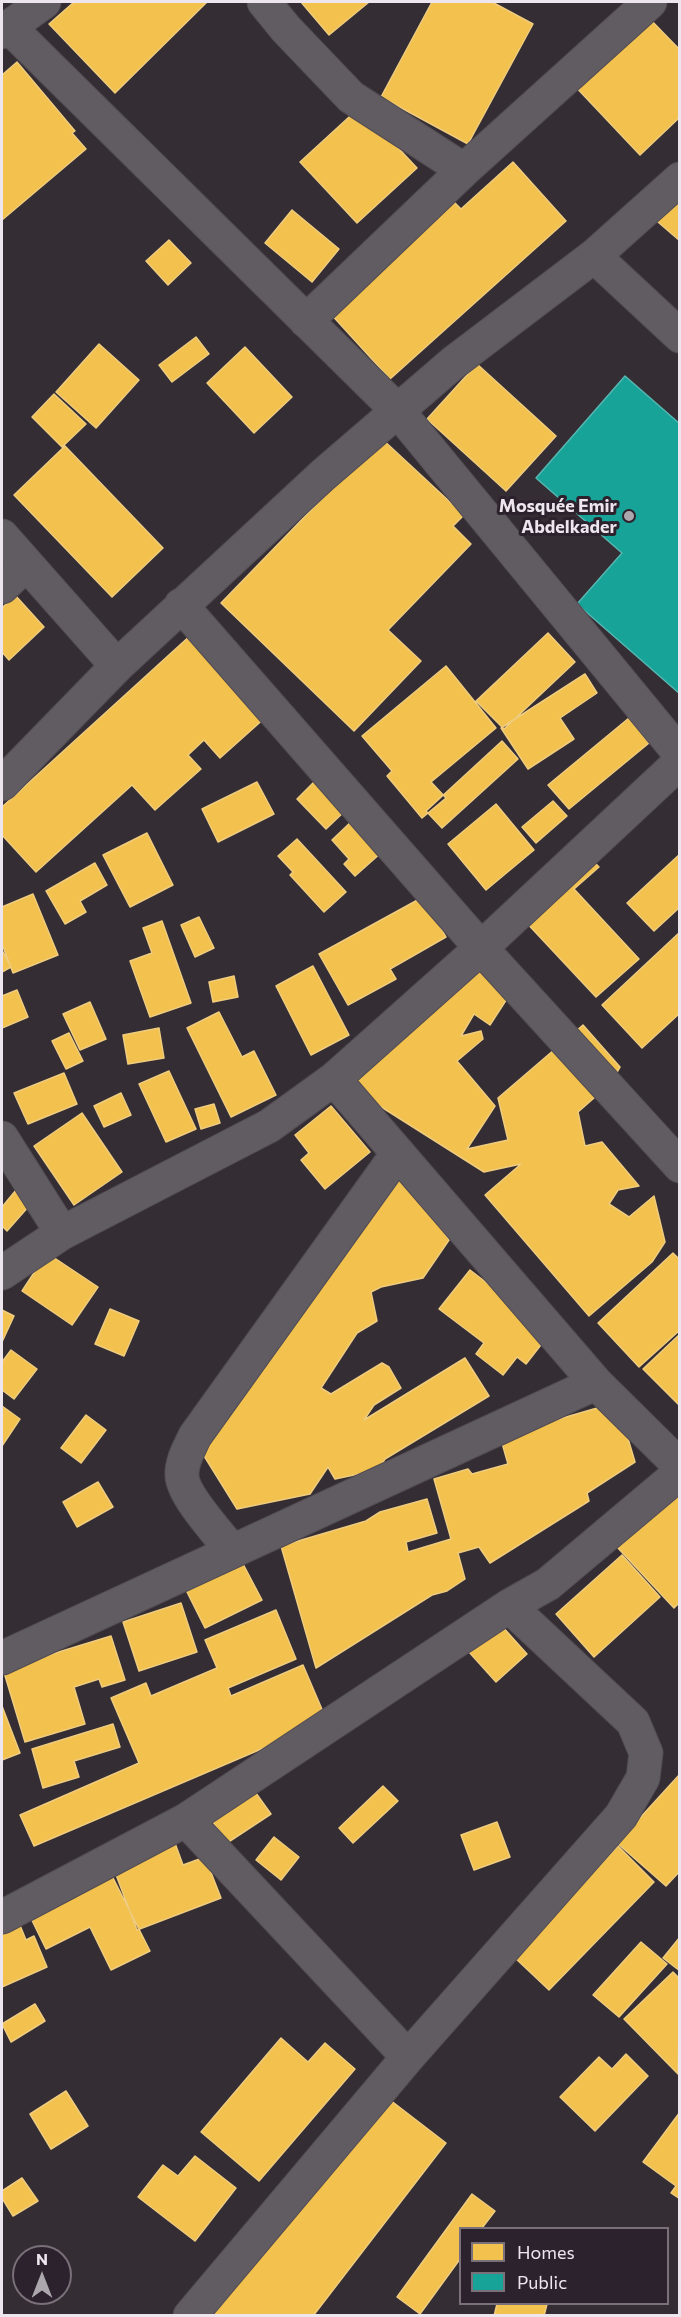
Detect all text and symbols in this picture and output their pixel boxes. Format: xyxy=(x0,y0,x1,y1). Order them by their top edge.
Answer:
place label: Mosquée Emir Abdelkader xyxy=(499,495,617,538)
marker: Mosquée Emir Abdelkader xyxy=(622,509,636,523)
legend xyxy=(459,2227,669,2305)
text: Homes xyxy=(517,2241,575,2263)
north arrow xyxy=(12,2245,72,2305)
text: N xyxy=(36,2249,48,2268)
text: Public xyxy=(517,2271,567,2293)

